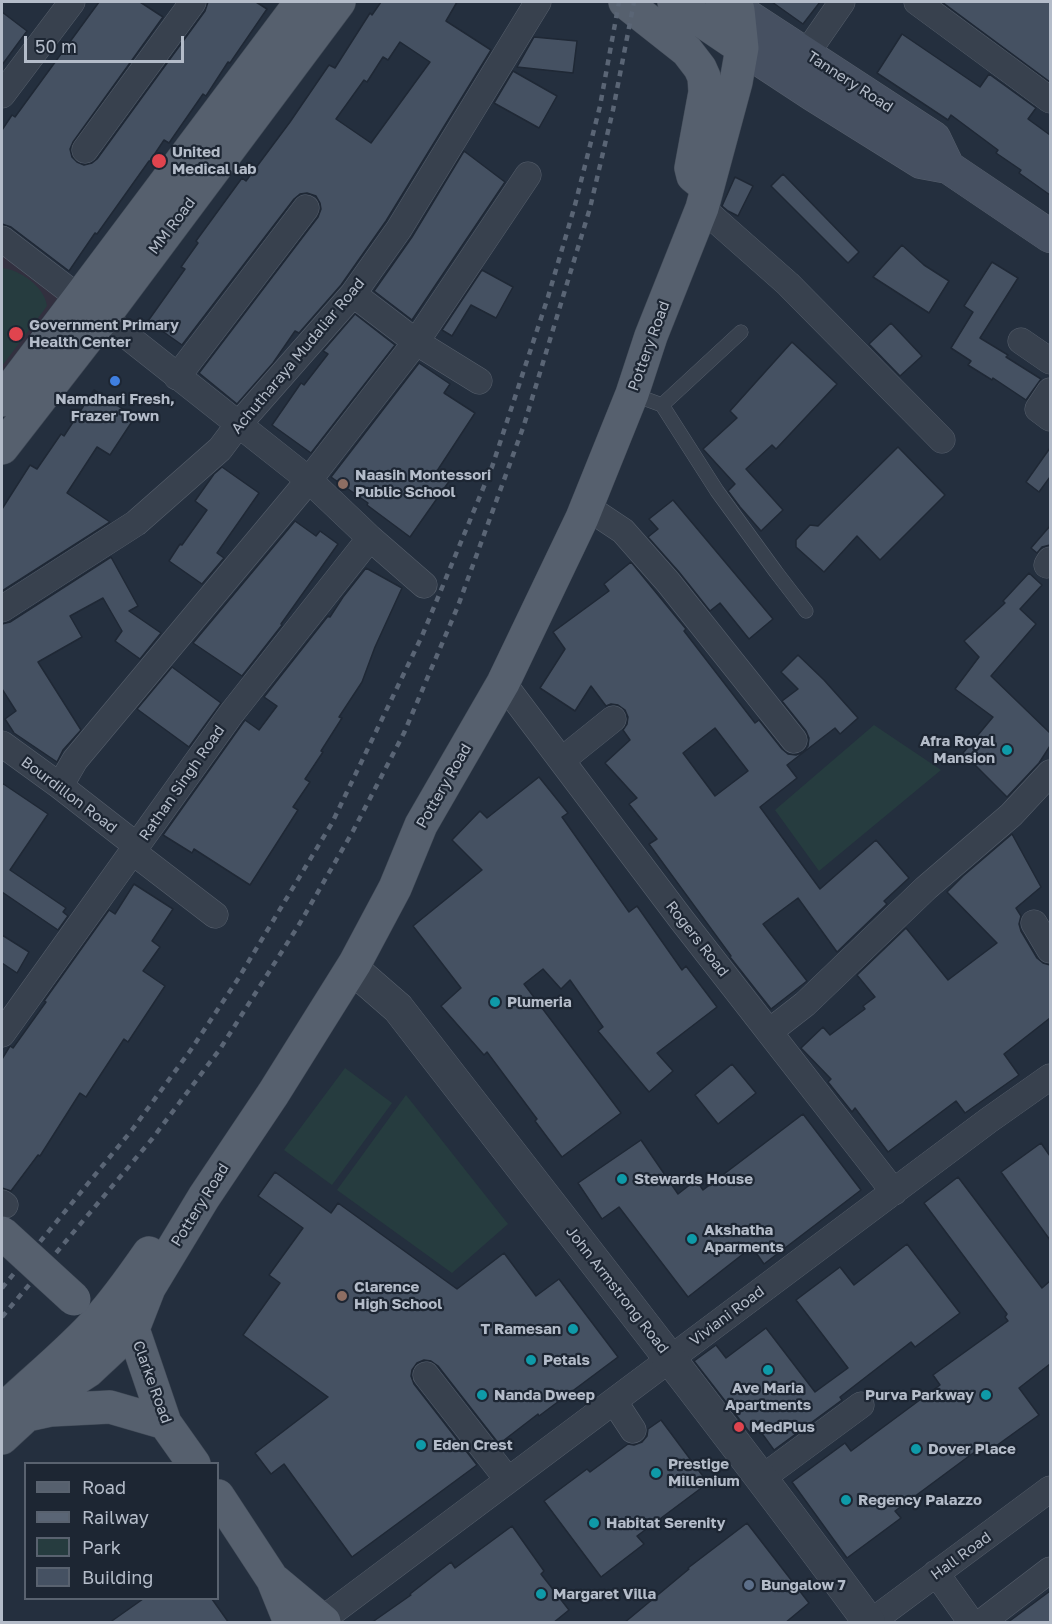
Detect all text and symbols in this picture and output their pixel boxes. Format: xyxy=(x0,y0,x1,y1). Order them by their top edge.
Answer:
scale bar xyxy=(27,24,188,62)
text: 50 m xyxy=(35,35,77,57)
street label: Tannery Road xyxy=(804,48,896,116)
place label: United Medical lab xyxy=(172,143,257,178)
marker: United Medical lab xyxy=(150,152,168,170)
street label: MM Road xyxy=(145,194,199,258)
street label: Achutharaya Mudaliar Road xyxy=(228,275,368,437)
street label: Pottery Road xyxy=(624,299,674,393)
place label: Government Primary Health Center xyxy=(29,316,179,351)
marker: Government Primary Health Center xyxy=(7,325,25,343)
marker: Namdhari Fresh, Frazer Town xyxy=(108,374,122,388)
place label: Namdhari Fresh, Frazer Town xyxy=(55,390,175,425)
place label: Naasih Montessori Public School xyxy=(355,466,491,501)
marker: Naasih Montessori Public School xyxy=(336,477,350,491)
street label: Rathan Singh Road xyxy=(135,722,229,844)
place label: Afra Royal Mansion xyxy=(920,732,995,767)
street label: Pottery Road xyxy=(413,741,475,831)
marker: Afra Royal Mansion xyxy=(1000,743,1014,757)
street label: Bourdillon Road xyxy=(18,753,120,837)
street label: Rogers Road xyxy=(662,897,732,981)
place label: Plumeria xyxy=(507,993,572,1011)
marker: Plumeria xyxy=(488,995,502,1009)
street label: Pottery Road xyxy=(167,1160,233,1250)
place label: Stewards House xyxy=(634,1170,753,1188)
marker: Stewards House xyxy=(615,1172,629,1186)
place label: Akshatha Aparments xyxy=(704,1221,784,1256)
street label: John Armstrong Road xyxy=(562,1223,672,1357)
marker: Akshatha Aparments xyxy=(685,1232,699,1246)
place label: Clarence High School xyxy=(354,1278,442,1313)
street label: Viviani Road xyxy=(686,1282,768,1350)
marker: Clarence High School xyxy=(335,1289,349,1303)
place label: T Ramesan xyxy=(480,1320,561,1338)
marker: T Ramesan xyxy=(566,1322,580,1336)
street label: Clarke Road xyxy=(129,1338,175,1426)
place label: Petals xyxy=(543,1351,590,1369)
marker: Petals xyxy=(524,1353,538,1367)
marker: Ave Maria Apartments xyxy=(761,1363,775,1377)
place label: Ave Maria Apartments xyxy=(725,1379,811,1414)
place label: Nanda Dweep xyxy=(494,1386,595,1404)
place label: Purva Parkway xyxy=(865,1386,974,1404)
marker: Nanda Dweep xyxy=(475,1388,489,1402)
marker: Purva Parkway xyxy=(979,1388,993,1402)
place label: MedPlus xyxy=(751,1418,815,1436)
marker: MedPlus xyxy=(732,1420,746,1434)
place label: Eden Crest xyxy=(433,1436,513,1454)
marker: Eden Crest xyxy=(414,1438,428,1452)
place label: Dover Place xyxy=(928,1440,1016,1458)
marker: Dover Place xyxy=(909,1442,923,1456)
place label: Prestige Millenium xyxy=(668,1455,740,1490)
legend xyxy=(24,1462,219,1600)
marker: Prestige Millenium xyxy=(649,1466,663,1480)
text: Road xyxy=(82,1476,126,1498)
place label: Regency Palazzo xyxy=(858,1491,982,1509)
marker: Regency Palazzo xyxy=(839,1493,853,1507)
text: Railway xyxy=(82,1506,149,1528)
place label: Habitat Serenity xyxy=(606,1514,726,1532)
marker: Habitat Serenity xyxy=(587,1516,601,1530)
street label: Hall Road xyxy=(927,1528,995,1584)
text: Park xyxy=(82,1536,121,1558)
text: Building xyxy=(82,1566,153,1588)
place label: Bungalow 7 xyxy=(761,1576,846,1594)
marker: Bungalow 7 xyxy=(742,1578,756,1592)
place label: Margaret Villa xyxy=(553,1585,656,1603)
marker: Margaret Villa xyxy=(534,1587,548,1601)

